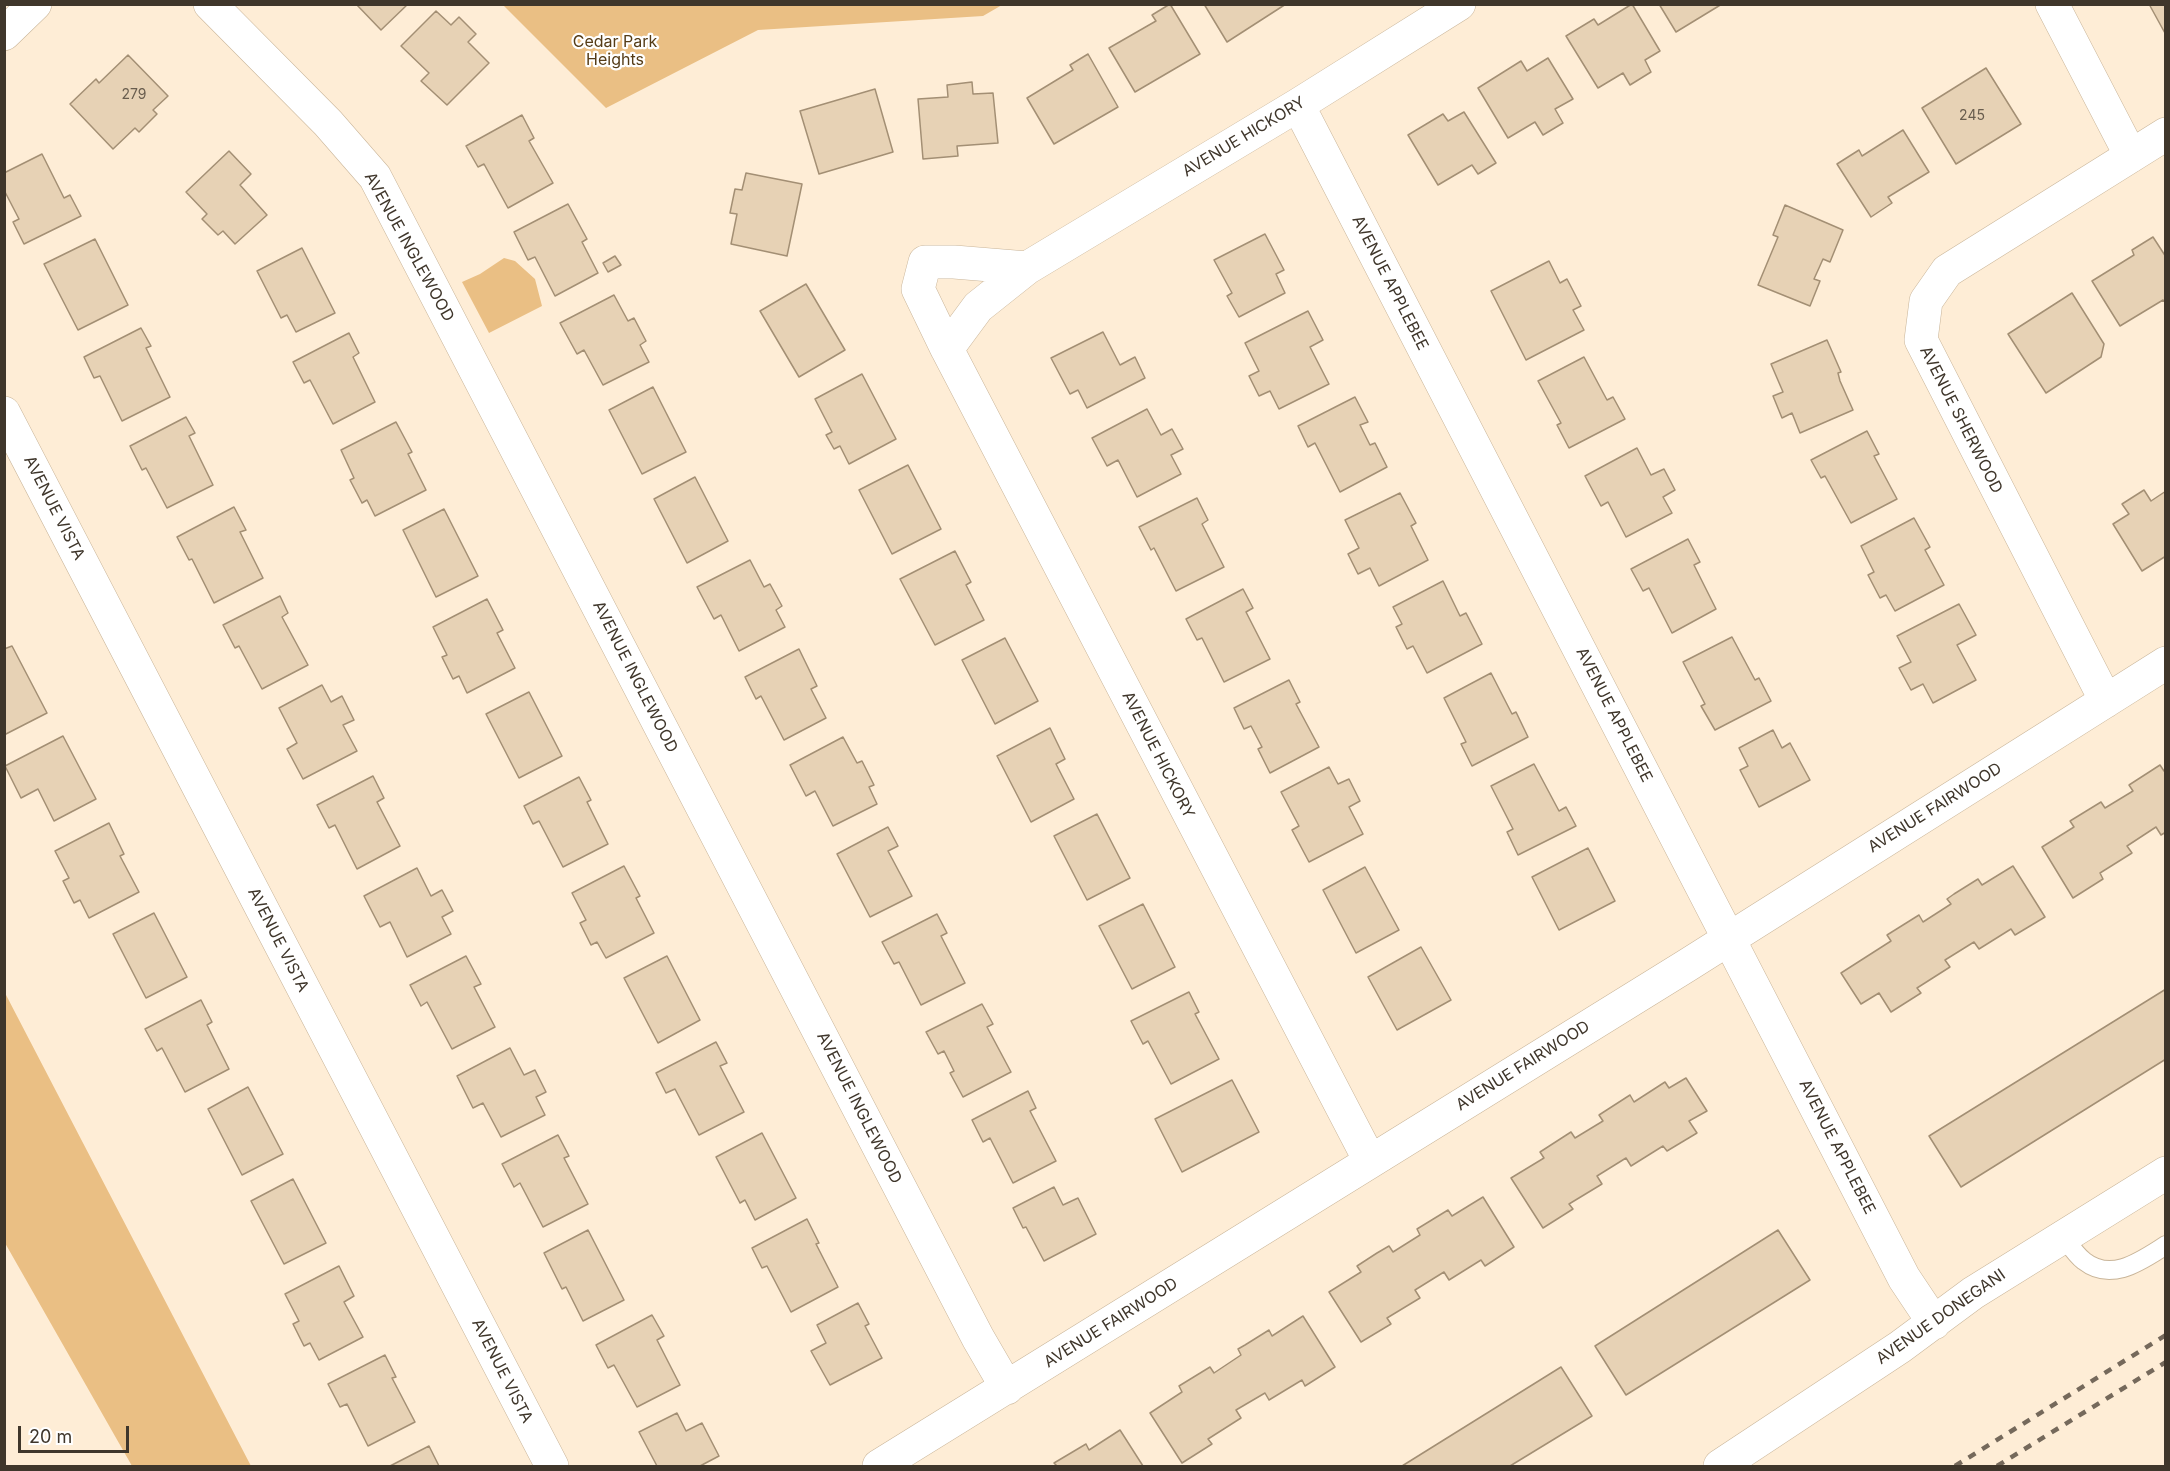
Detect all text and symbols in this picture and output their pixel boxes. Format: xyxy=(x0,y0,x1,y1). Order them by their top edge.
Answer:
park label: Cedar Park Heights xyxy=(573,32,657,70)
house number: 279 xyxy=(121,87,147,103)
street label: AVENUE HICKORY xyxy=(1179,93,1309,181)
house number: 245 xyxy=(1959,108,1985,124)
street label: AVENUE INGLEWOOD xyxy=(360,169,458,325)
street label: AVENUE APPLEBEE xyxy=(1348,212,1432,354)
street label: AVENUE SHERWOOD xyxy=(1916,343,2006,497)
street label: AVENUE VISTA xyxy=(20,453,88,563)
street label: AVENUE INGLEWOOD xyxy=(588,598,682,756)
street label: AVENUE APPLEBEE xyxy=(1572,644,1656,786)
street label: AVENUE HICKORY xyxy=(1118,688,1198,822)
street label: AVENUE FAIRWOOD xyxy=(1865,759,2005,857)
street label: AVENUE VISTA xyxy=(244,885,312,995)
street label: AVENUE FAIRWOOD xyxy=(1453,1017,1593,1115)
street label: AVENUE INGLEWOOD xyxy=(812,1029,906,1187)
street label: AVENUE APPLEBEE xyxy=(1795,1076,1879,1218)
street label: AVENUE DONEGANI xyxy=(1873,1265,2009,1369)
street label: AVENUE FAIRWOOD xyxy=(1041,1274,1181,1372)
street label: AVENUE VISTA xyxy=(468,1316,536,1426)
scale bar xyxy=(21,1414,132,1452)
text: 20 m xyxy=(29,1426,72,1447)

